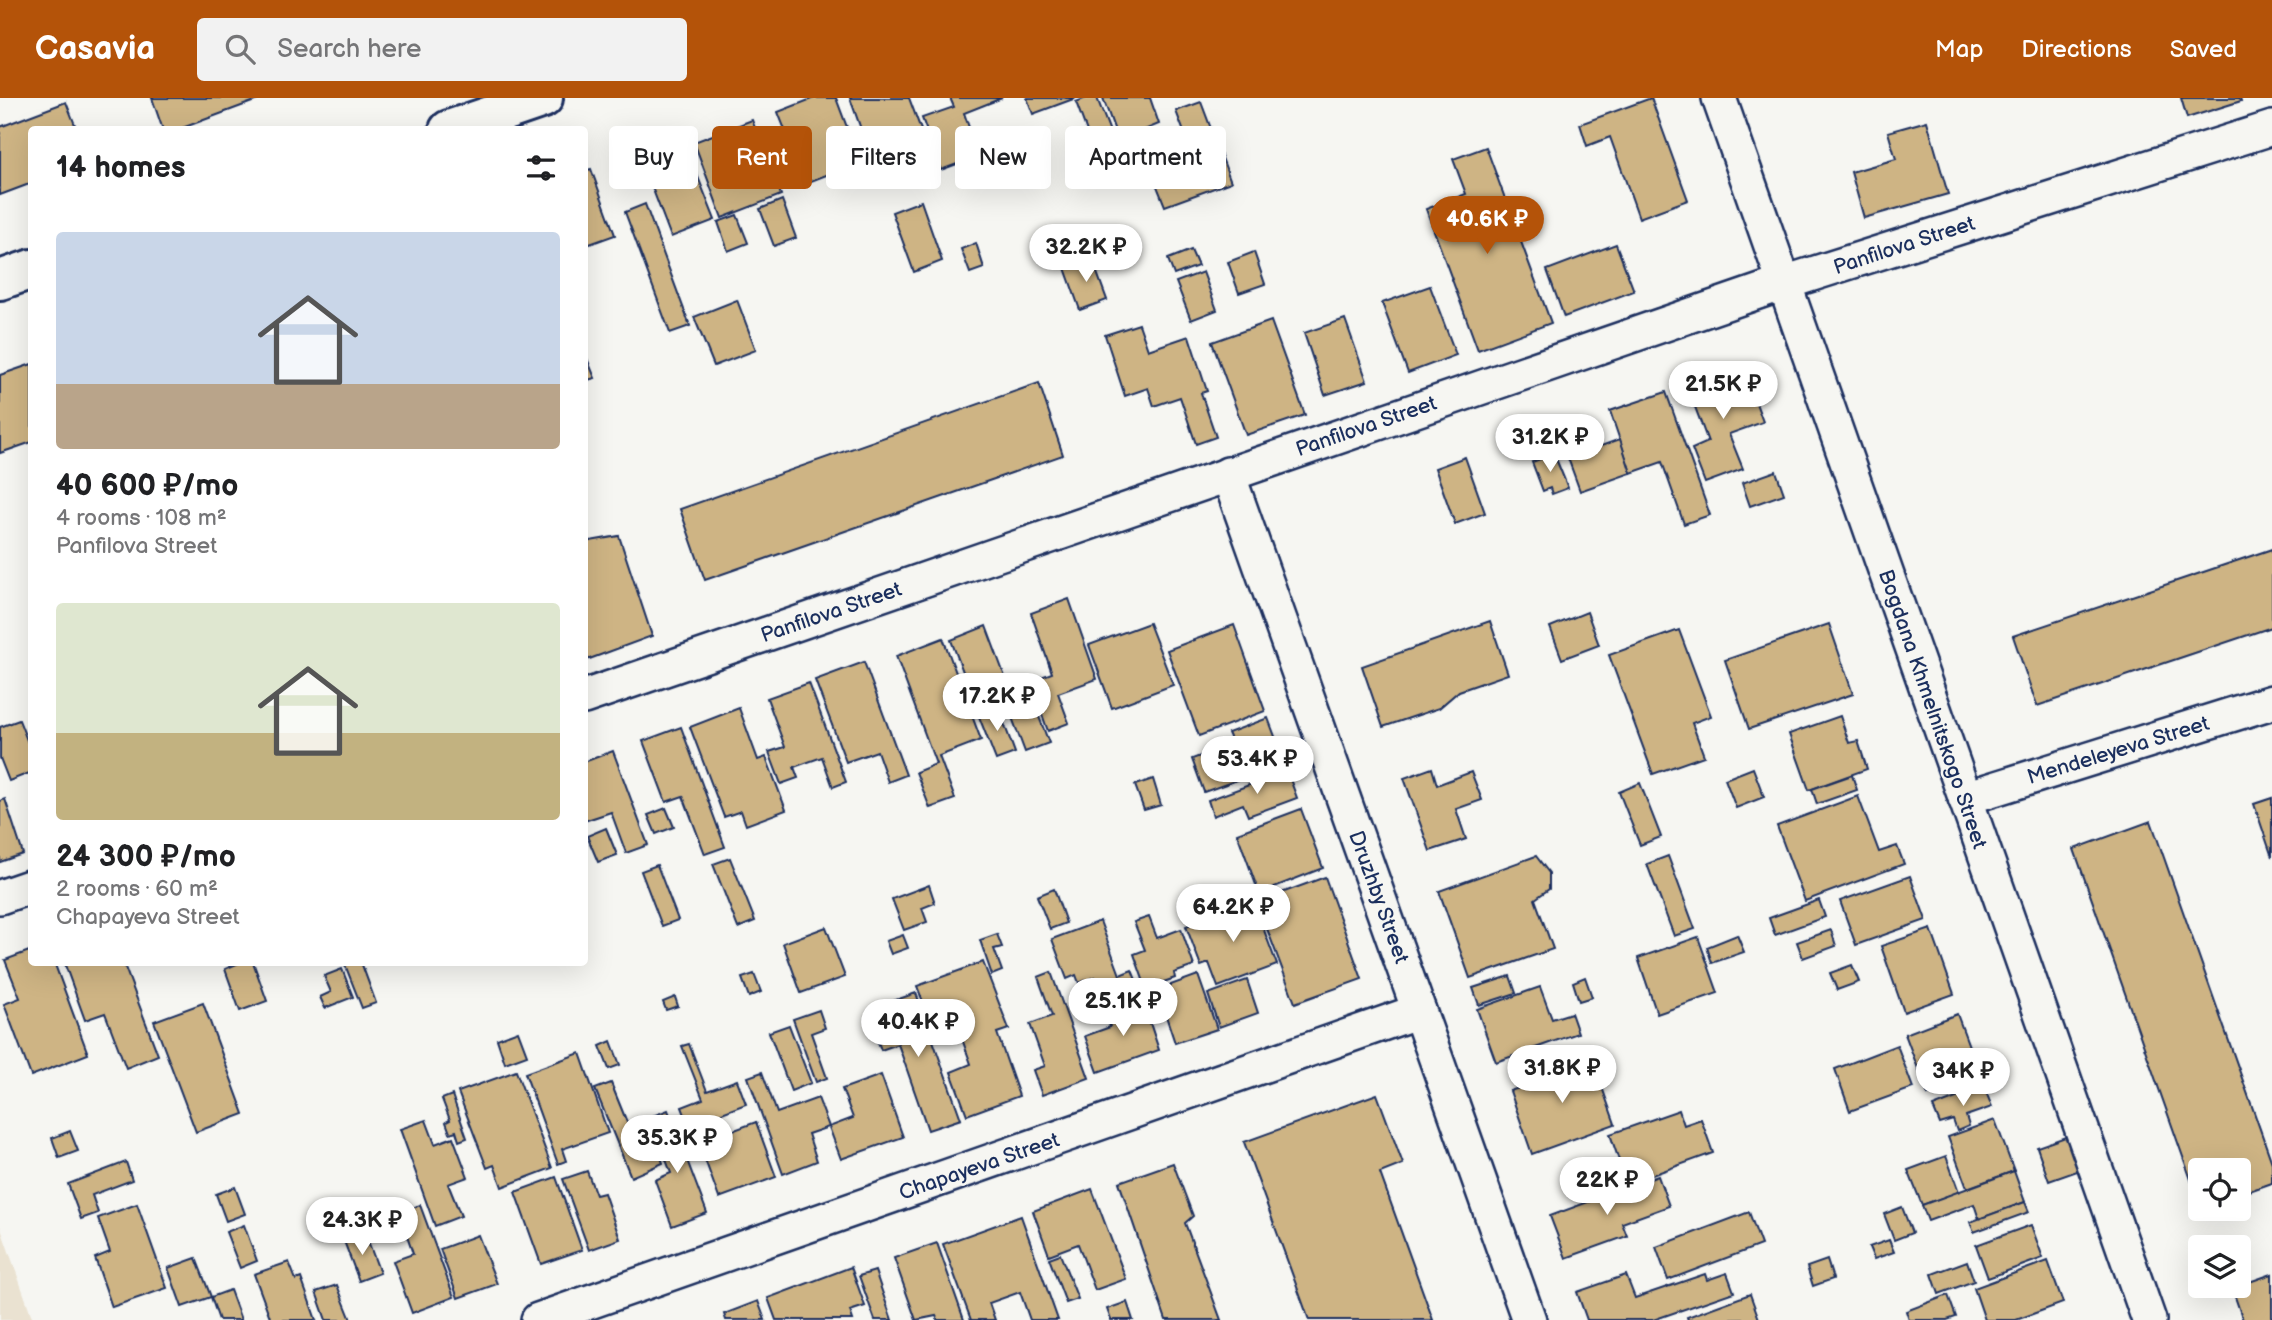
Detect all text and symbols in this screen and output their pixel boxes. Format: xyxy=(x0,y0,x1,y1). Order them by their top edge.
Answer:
search box xyxy=(197,18,687,81)
text: Casavia xyxy=(35,29,155,69)
icon: search xyxy=(221,30,259,68)
text: Search here xyxy=(277,34,421,65)
text: Map xyxy=(1935,35,1983,64)
text: Directions xyxy=(2021,35,2132,64)
text: Saved xyxy=(2170,35,2237,64)
chip: Buy xyxy=(609,126,698,189)
chip: Rent xyxy=(712,126,812,189)
chip: Filters xyxy=(826,126,941,189)
chip: New xyxy=(955,126,1051,189)
chip: Apartment xyxy=(1065,126,1226,189)
icon: filters xyxy=(522,149,560,187)
text: 14 homes xyxy=(56,150,185,186)
pin: 40.6K ₽ xyxy=(1422,197,1552,256)
text: 40.6K ₽ xyxy=(1446,205,1528,233)
street label: Panfilova Street xyxy=(1830,211,1979,280)
pin: 32.2K ₽ xyxy=(1021,225,1151,284)
text: 32.2K ₽ xyxy=(1045,233,1127,261)
icon: home xyxy=(245,277,371,403)
pin: 21.5K ₽ xyxy=(1658,362,1788,421)
text: 21.5K ₽ xyxy=(1685,370,1761,398)
street label: Panfilova Street xyxy=(1292,390,1440,462)
pin: 31.2K ₽ xyxy=(1485,414,1615,474)
text: 31.2K ₽ xyxy=(1511,423,1589,451)
text: 40 600 ₽/mo xyxy=(56,468,238,504)
text: 4 rooms · 108 m² xyxy=(56,504,227,532)
text: Panfilova Street xyxy=(56,532,217,560)
street label: Bogdana Khmelnitskogo Street xyxy=(1873,566,1992,853)
street label: Panfilova Street xyxy=(757,576,905,648)
icon: home xyxy=(245,648,371,774)
pin: 17.2K ₽ xyxy=(932,674,1062,733)
text: 17.2K ₽ xyxy=(959,682,1035,710)
street label: Mendeleyeva Street xyxy=(2024,711,2213,790)
pin: 53.4K ₽ xyxy=(1192,736,1322,796)
text: 53.4K ₽ xyxy=(1217,745,1297,773)
street label: Druzhby Street xyxy=(1343,828,1414,967)
text: 24 300 ₽/mo xyxy=(56,839,236,875)
text: 2 rooms · 60 m² xyxy=(56,875,218,903)
pin: 64.2K ₽ xyxy=(1168,884,1298,944)
text: 64.2K ₽ xyxy=(1192,893,1274,921)
text: Chapayeva Street xyxy=(56,903,240,931)
pin: 25.1K ₽ xyxy=(1058,978,1188,1038)
text: 25.1K ₽ xyxy=(1084,987,1162,1015)
pin: 40.4K ₽ xyxy=(853,1000,983,1059)
text: 40.4K ₽ xyxy=(877,1008,959,1036)
pin: 31.8K ₽ xyxy=(1497,1046,1627,1105)
pin: 34K ₽ xyxy=(1914,1048,2012,1108)
text: 31.8K ₽ xyxy=(1523,1054,1601,1082)
text: 34K ₽ xyxy=(1932,1057,1994,1085)
pin: 35.3K ₽ xyxy=(612,1116,742,1175)
text: 35.3K ₽ xyxy=(637,1124,717,1152)
street label: Chapayeva Street xyxy=(896,1127,1063,1206)
pin: 22K ₽ xyxy=(1558,1158,1656,1217)
map controls xyxy=(2188,1158,2251,1298)
button: locate xyxy=(2188,1158,2251,1221)
text: 22K ₽ xyxy=(1576,1166,1638,1194)
pin: 24.3K ₽ xyxy=(297,1198,427,1257)
text: 24.3K ₽ xyxy=(322,1206,402,1234)
button: layers xyxy=(2188,1235,2251,1298)

